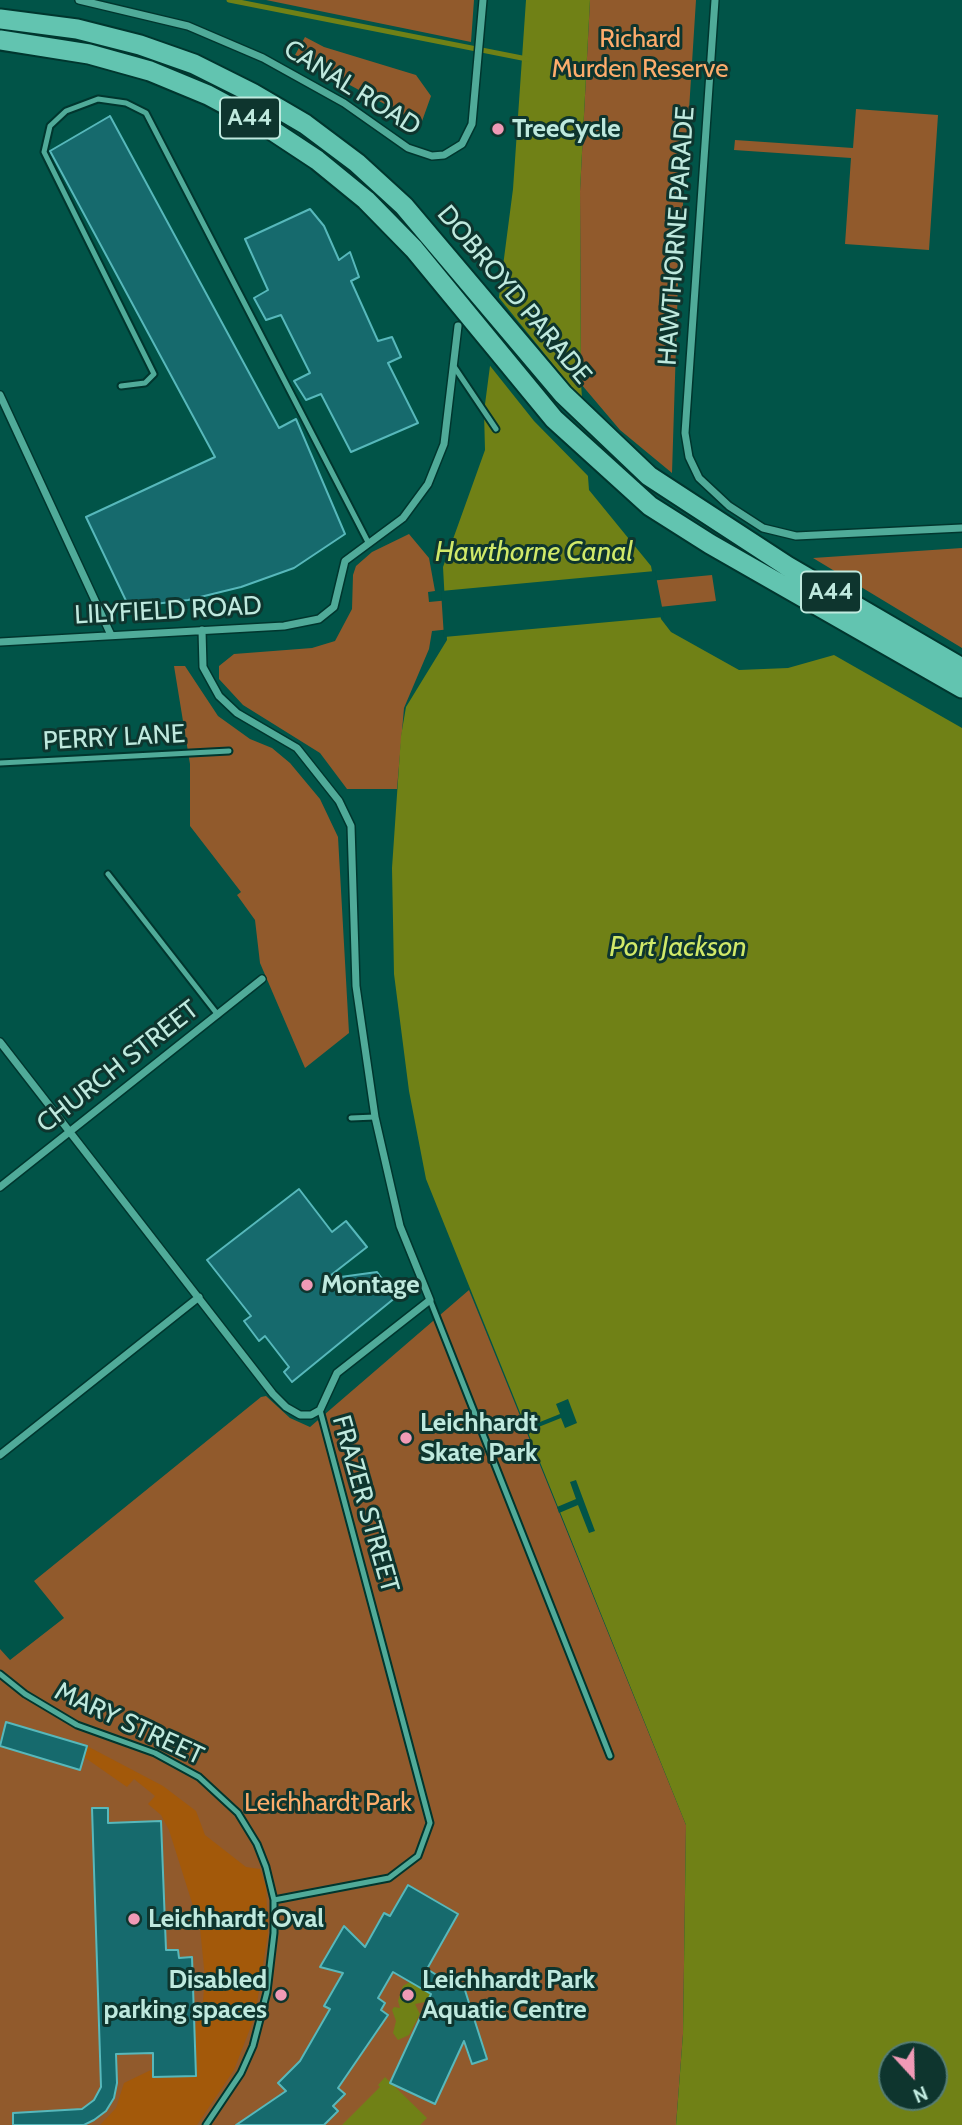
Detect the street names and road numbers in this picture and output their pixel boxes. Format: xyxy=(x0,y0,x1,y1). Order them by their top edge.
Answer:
street label: CANAL ROAD xyxy=(278,34,426,142)
road number: A44 xyxy=(220,98,280,138)
street label: HAWTHORNE PARADE xyxy=(652,106,702,366)
street label: DOBROYD PARADE xyxy=(430,199,598,391)
road number: A44 xyxy=(801,572,861,612)
street label: LILYFIELD ROAD xyxy=(74,591,262,631)
street label: PERRY LANE xyxy=(42,719,186,757)
street label: CHURCH STREET xyxy=(31,994,205,1140)
street label: FRAZER STREET xyxy=(325,1412,405,1596)
street label: MARY STREET xyxy=(50,1676,208,1772)

